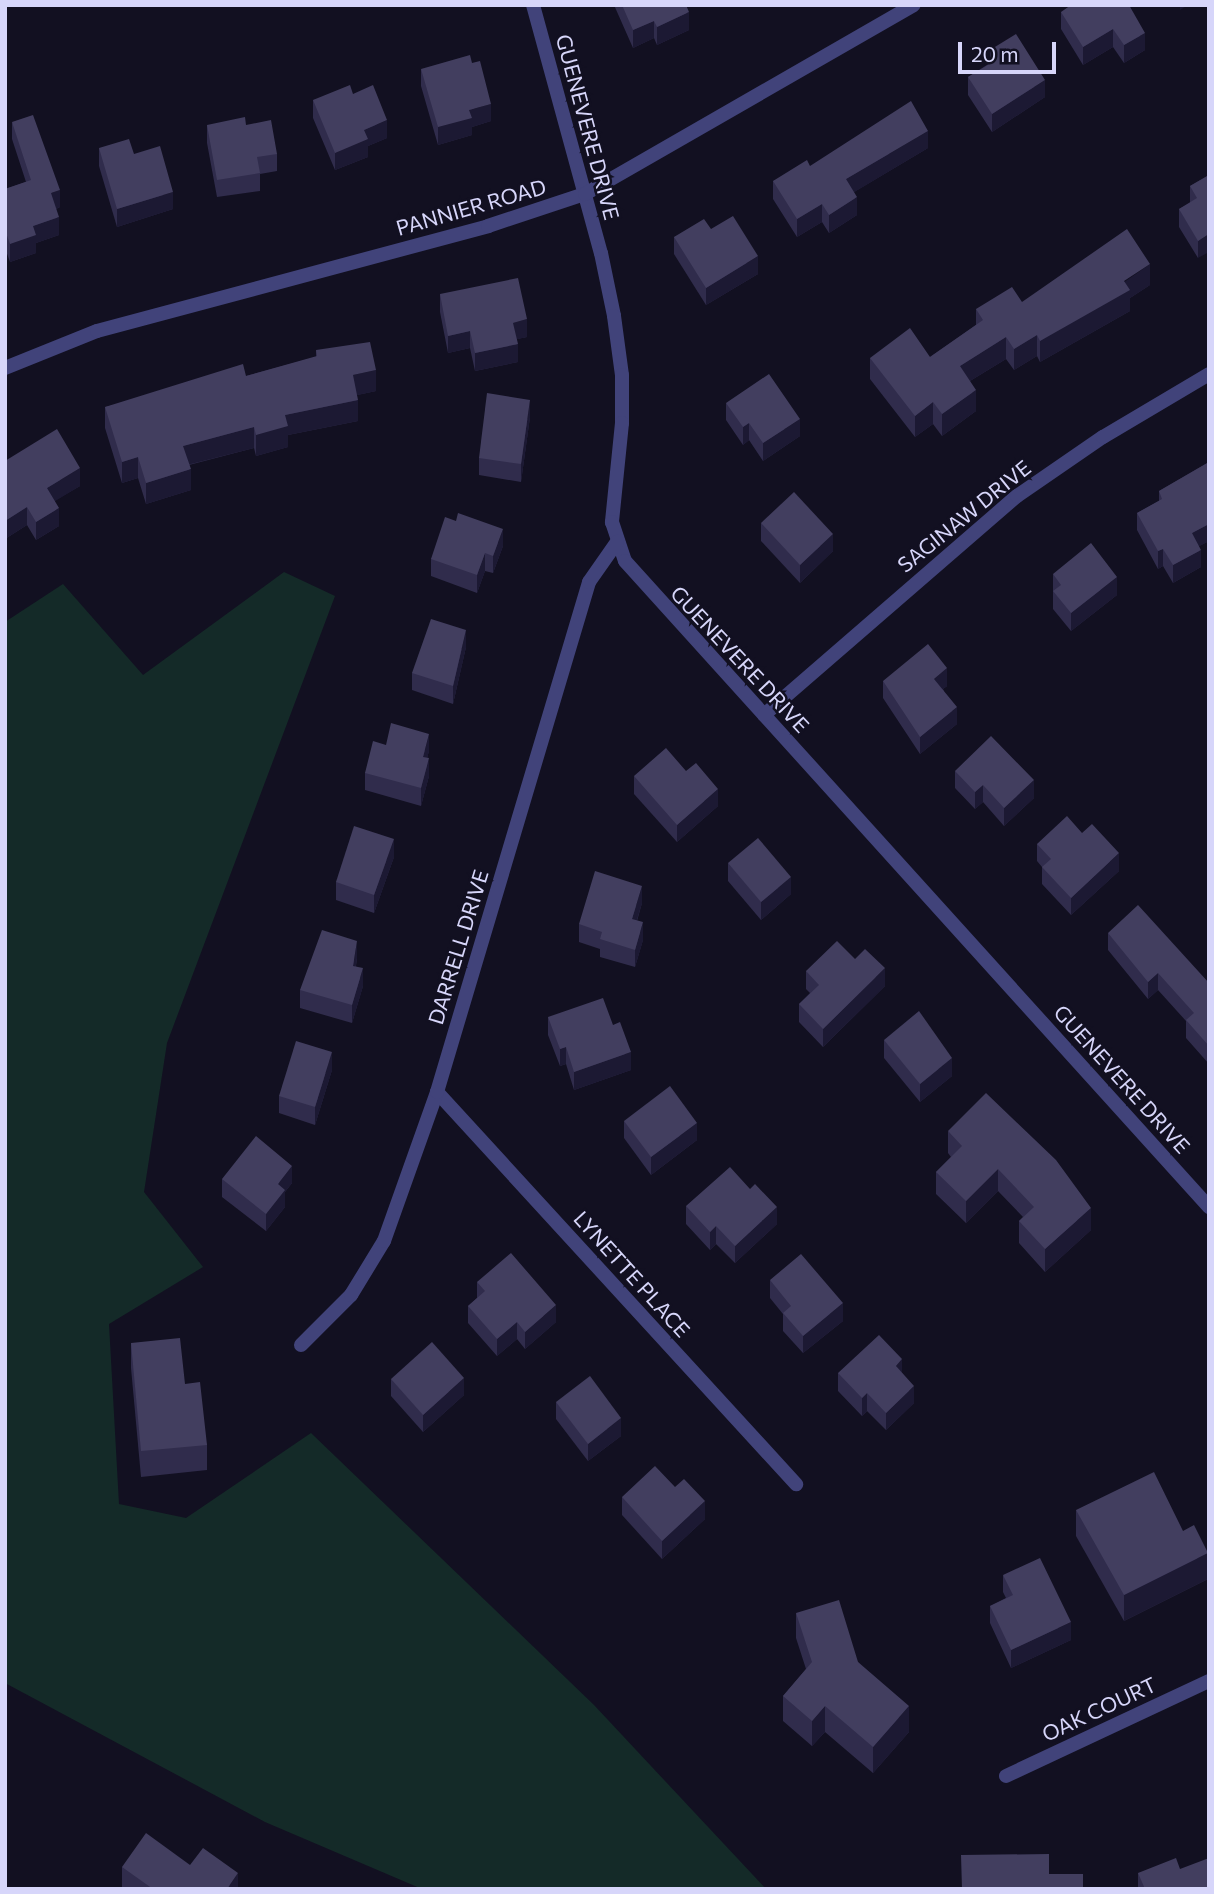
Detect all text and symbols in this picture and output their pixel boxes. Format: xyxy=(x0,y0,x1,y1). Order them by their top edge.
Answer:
scale bar xyxy=(962,28,1060,72)
street label: GUENEVERE DRIVE xyxy=(551,31,625,223)
text: 20 m xyxy=(971,41,1019,66)
street label: PANNIER ROAD xyxy=(393,174,549,240)
street label: SAGINAW DRIVE xyxy=(892,455,1036,577)
street label: GUENEVERE DRIVE xyxy=(666,580,814,738)
street label: DARRELL DRIVE xyxy=(423,867,493,1027)
street label: GUENEVERE DRIVE xyxy=(1049,1000,1195,1158)
street label: LYNETTE PLACE xyxy=(569,1206,695,1342)
street label: OAK COURT xyxy=(1038,1672,1160,1746)

